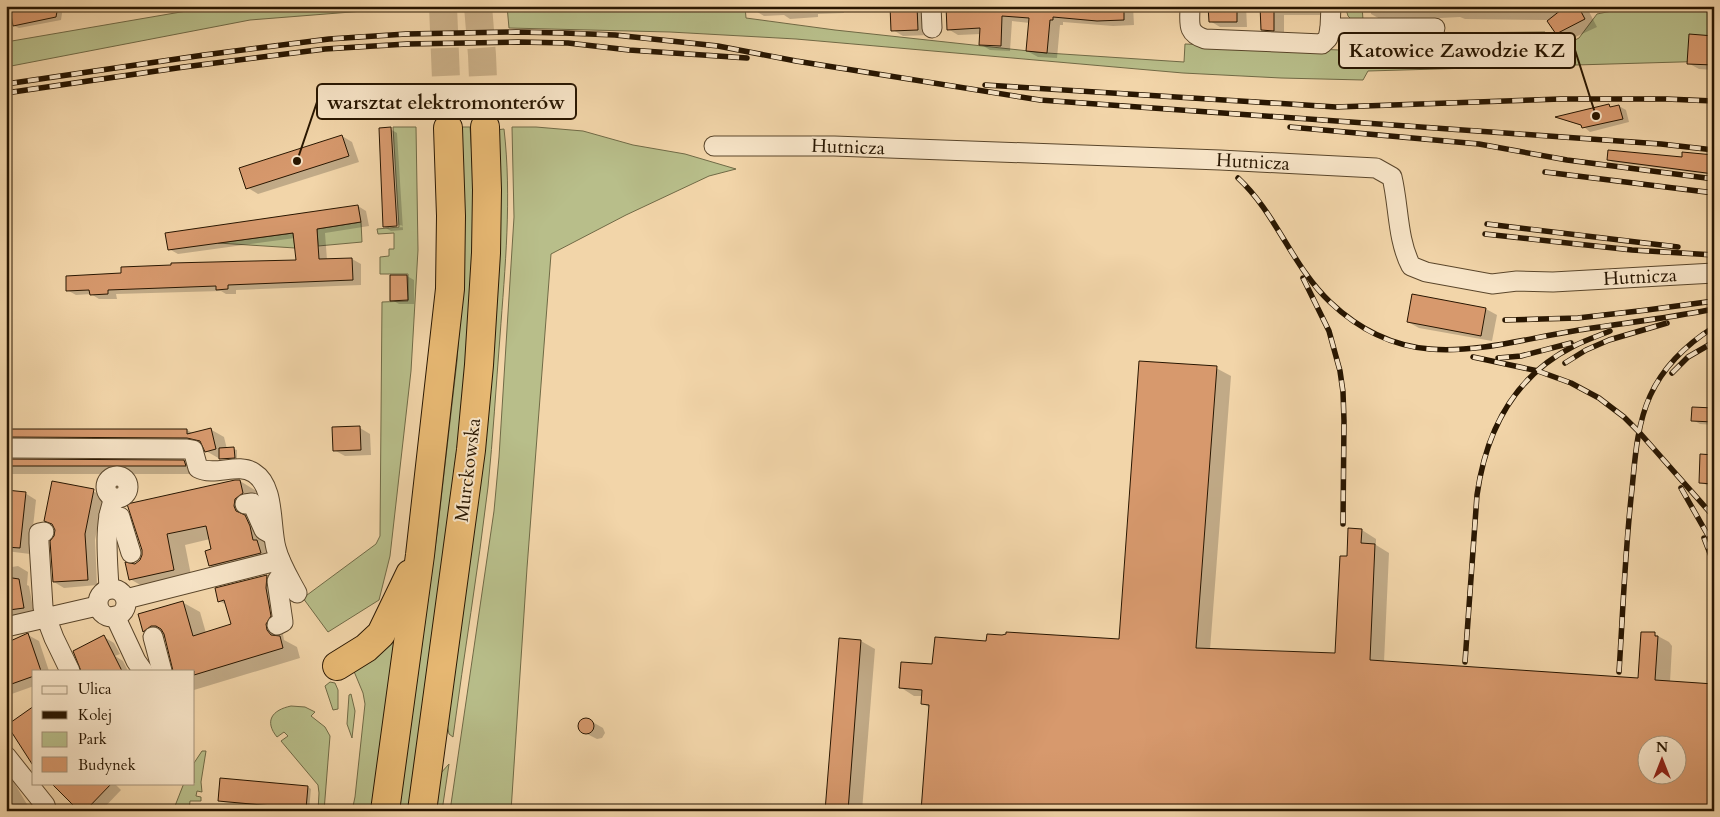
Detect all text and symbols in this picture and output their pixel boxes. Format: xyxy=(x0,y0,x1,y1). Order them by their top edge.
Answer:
callout: Katowice Zawodzie KZ xyxy=(1339,33,1575,68)
text: Katowice Zawodzie KZ xyxy=(1349,37,1565,64)
callout: warsztat elektromonterów xyxy=(317,84,576,119)
text: warsztat elektromonterów xyxy=(327,89,565,116)
street label: Hutnicza xyxy=(811,133,885,161)
street label: Hutnicza xyxy=(1215,147,1291,177)
street label: Hutnicza xyxy=(1602,262,1678,292)
street label: Murckowska xyxy=(449,417,487,523)
legend xyxy=(32,670,195,784)
text: Ulica xyxy=(78,679,112,699)
text: Kolej xyxy=(78,705,112,725)
text: Park xyxy=(78,729,107,749)
north arrow xyxy=(1638,734,1688,784)
text: N xyxy=(1656,738,1668,757)
text: Budynek xyxy=(78,755,136,775)

